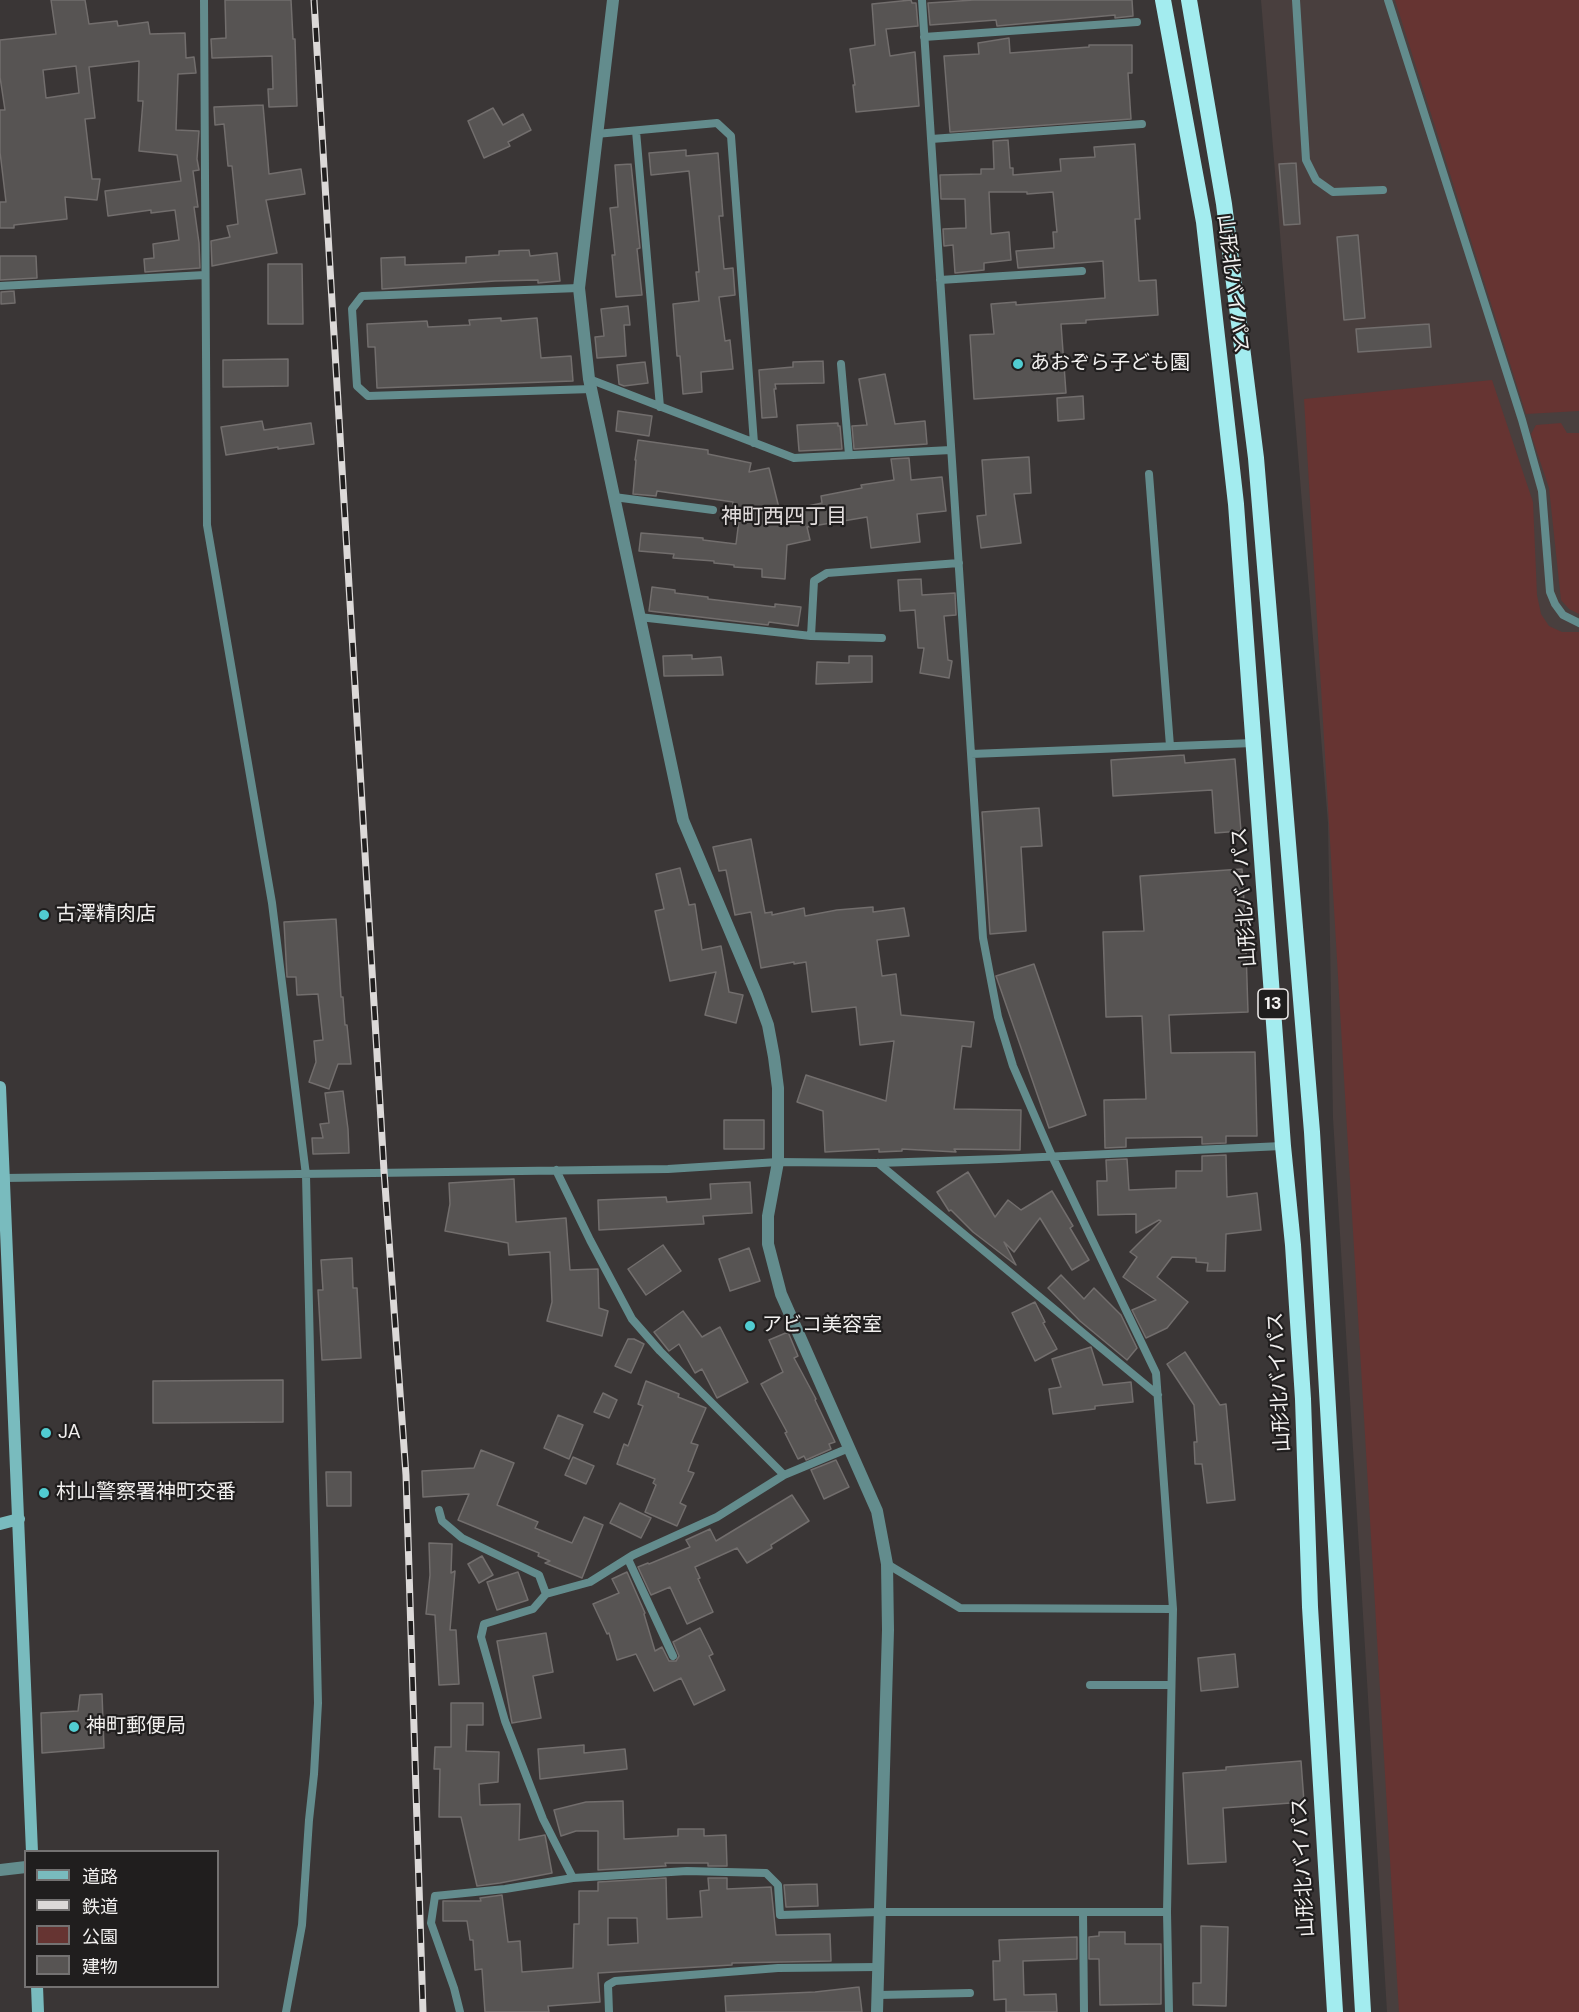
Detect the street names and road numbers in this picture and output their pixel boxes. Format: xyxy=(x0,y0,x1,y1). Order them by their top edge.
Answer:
street label: 山形北バイパス xyxy=(1212,213,1252,355)
street label: 山形北バイパス xyxy=(1228,826,1262,968)
road number: 13 xyxy=(1258,989,1288,1019)
street label: 山形北バイパス xyxy=(1264,1311,1296,1453)
street label: 山形北バイパス xyxy=(1288,1796,1320,1938)

